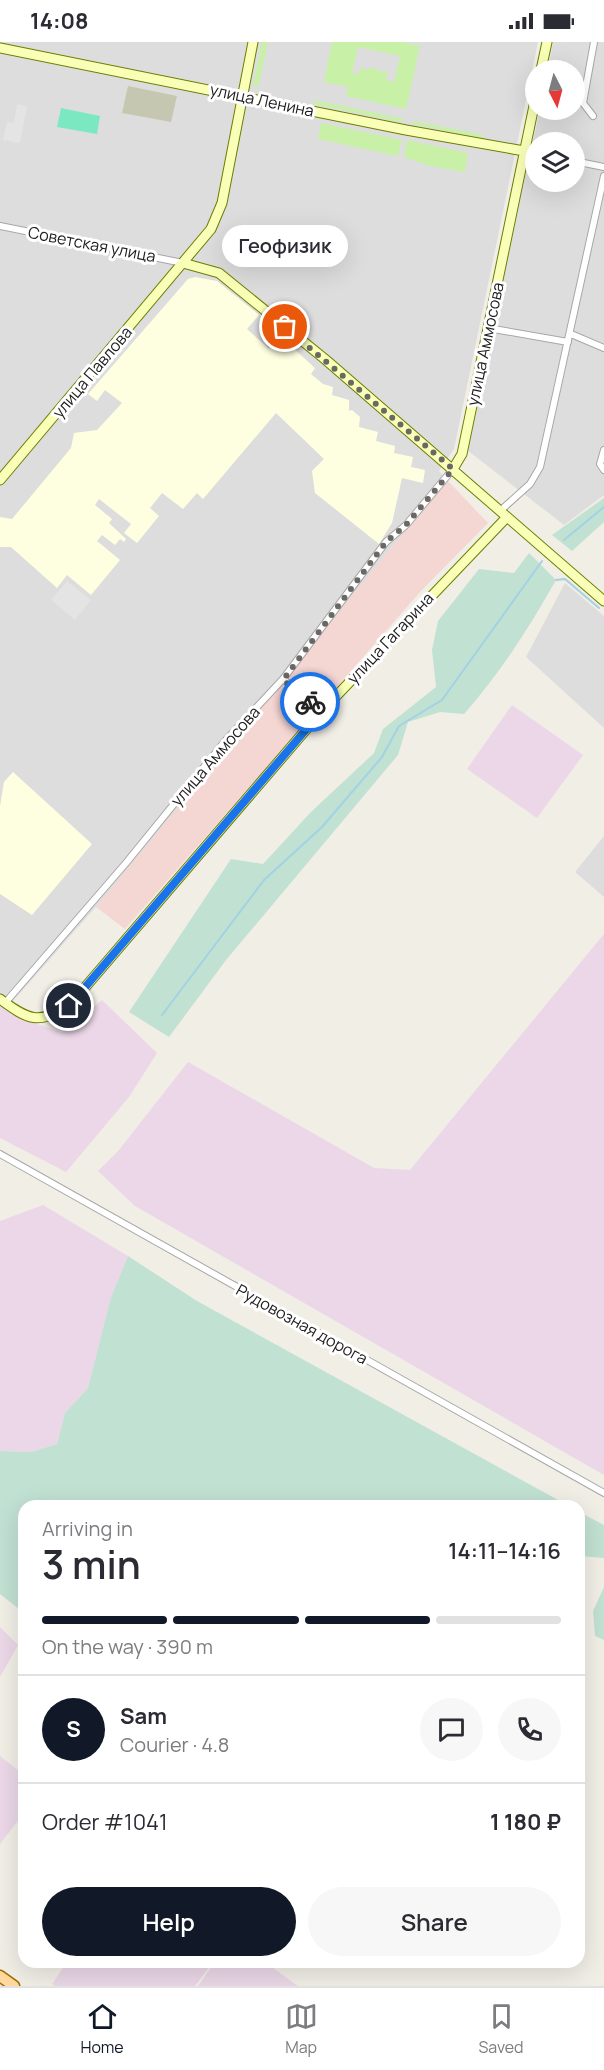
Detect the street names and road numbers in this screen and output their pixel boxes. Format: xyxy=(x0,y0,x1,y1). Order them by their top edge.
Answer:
street label: улица Ленина xyxy=(208,78,316,122)
street label: Советская улица xyxy=(26,221,158,267)
street label: улица Аммосова xyxy=(461,280,509,408)
street label: улица Павлова xyxy=(47,322,137,422)
street label: улица Гагарина xyxy=(342,588,438,688)
street label: улица Аммосова xyxy=(165,701,265,811)
street label: Рудовозная дорога xyxy=(232,1279,372,1369)

